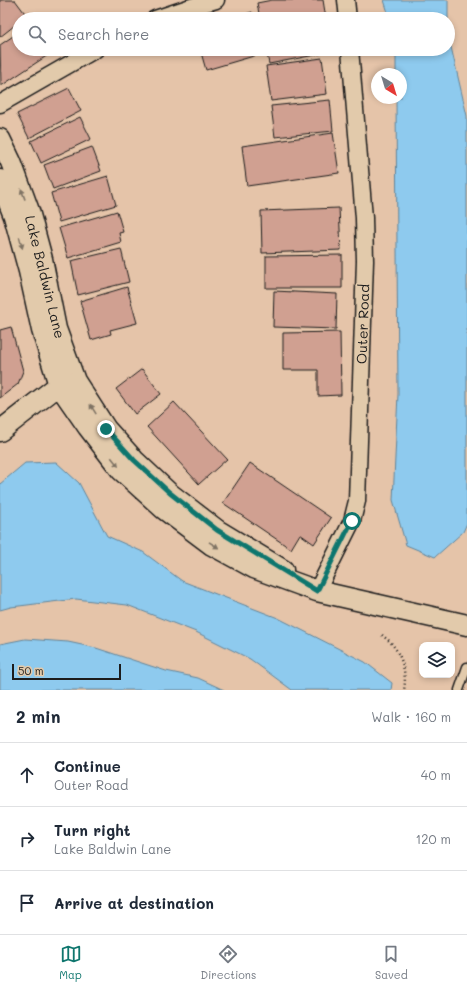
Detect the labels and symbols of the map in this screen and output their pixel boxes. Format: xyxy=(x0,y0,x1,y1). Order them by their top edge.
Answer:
north arrow xyxy=(371,68,407,104)
one-way arrow xyxy=(19,188,25,200)
street label: Lake Baldwin Lane xyxy=(21,213,70,340)
one-way arrow xyxy=(18,237,24,249)
street label: Outer Road xyxy=(352,284,373,364)
one-way arrow xyxy=(90,403,97,415)
route end xyxy=(97,420,115,438)
one-way arrow xyxy=(111,456,119,467)
route start xyxy=(343,512,361,530)
one-way arrow xyxy=(208,542,220,549)
scale bar xyxy=(12,662,121,681)

